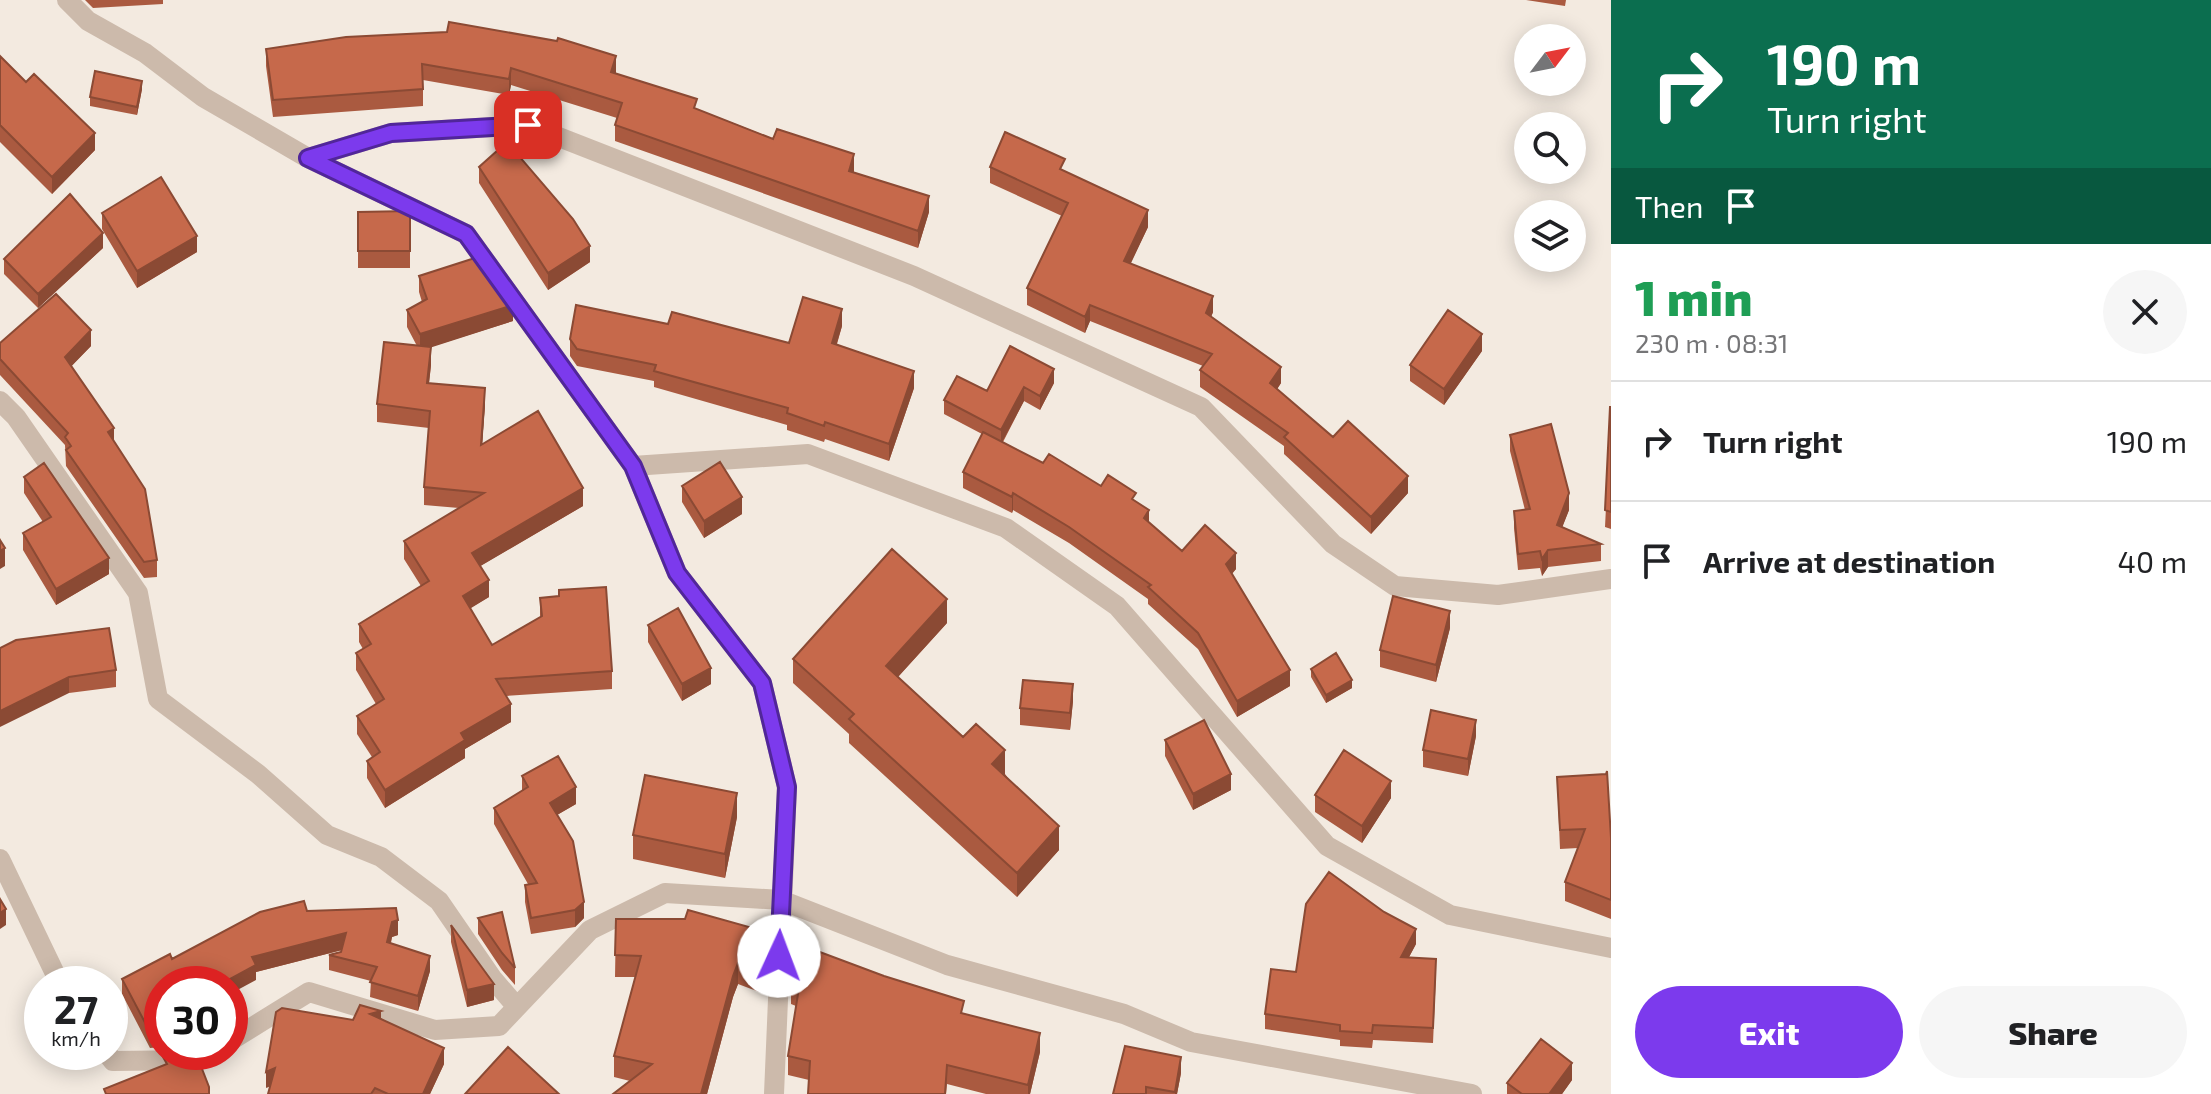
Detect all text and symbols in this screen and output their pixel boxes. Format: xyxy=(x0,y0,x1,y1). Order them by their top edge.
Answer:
north arrow xyxy=(1514,24,1586,96)
map controls xyxy=(1514,24,1586,272)
text: 190 m xyxy=(1767,29,1921,96)
icon: right xyxy=(1635,32,1739,136)
pin xyxy=(494,91,562,159)
text: Turn right xyxy=(1767,97,1927,140)
icon: arrive xyxy=(506,103,550,147)
button: search xyxy=(1514,112,1586,184)
icon: arrive xyxy=(1719,184,1763,228)
text: Then xyxy=(1635,188,1703,224)
button: layers xyxy=(1514,200,1586,272)
text: 1 min xyxy=(1635,268,1753,326)
button: close xyxy=(2103,270,2187,354)
text: 230 m · 08:31 xyxy=(1635,327,1788,358)
icon: right xyxy=(1635,419,1679,463)
text: Turn right xyxy=(1703,423,1843,459)
text: 190 m xyxy=(2107,423,2187,459)
icon: arrive xyxy=(1635,539,1679,583)
text: Arrive at destination xyxy=(1703,543,1995,579)
text: 40 m xyxy=(2117,543,2187,579)
position arrow xyxy=(737,914,821,998)
speed limit sign: 30 xyxy=(144,966,248,1070)
text: 27 xyxy=(54,984,98,1032)
button: Exit xyxy=(1635,986,1903,1078)
button: Share xyxy=(1919,986,2187,1078)
text: km/h xyxy=(51,1026,101,1050)

